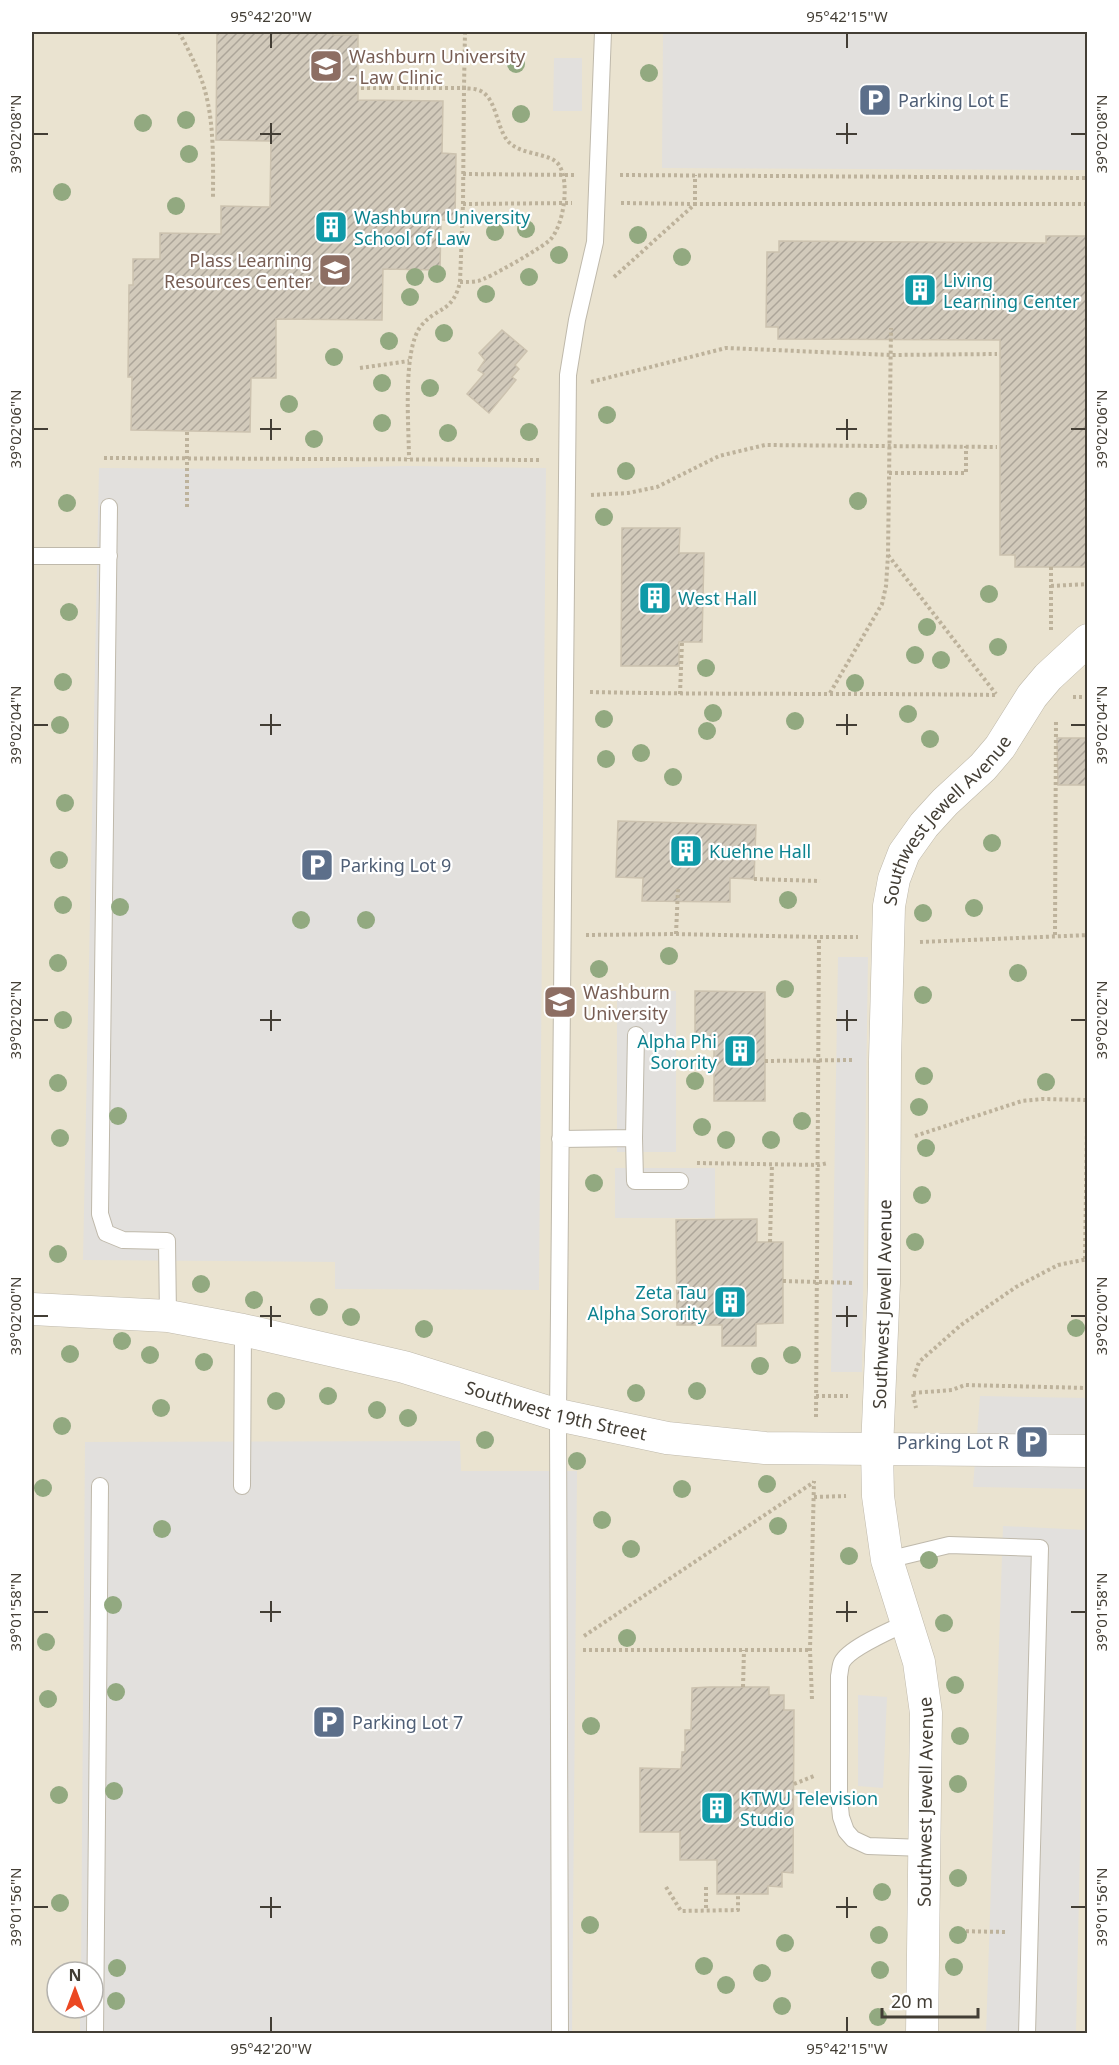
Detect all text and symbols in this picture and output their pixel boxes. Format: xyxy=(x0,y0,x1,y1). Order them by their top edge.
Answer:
text: 95°42'20"W xyxy=(230,6,312,26)
text: 95°42'15"W xyxy=(806,6,888,26)
place label: Washburn University - Law Clinic xyxy=(349,44,526,89)
school or university icon: Washburn University - Law Clinic xyxy=(308,48,344,84)
parking icon: Parking Lot E xyxy=(857,82,893,118)
place label: Parking Lot E xyxy=(898,88,1009,112)
text: 39°02'08"N xyxy=(5,95,25,173)
text: 39°02'08"N xyxy=(1091,95,1111,173)
place label: Washburn University School of Law xyxy=(354,205,531,250)
building icon: Washburn University School of Law xyxy=(313,209,349,245)
place label: Plass Learning Resources Center xyxy=(164,248,313,293)
school or university icon: Plass Learning Resources Center xyxy=(317,252,353,288)
place label: Living Learning Center xyxy=(943,268,1080,313)
building icon: Living Learning Center xyxy=(902,272,938,308)
text: 39°02'06"N xyxy=(5,390,25,468)
text: 39°02'06"N xyxy=(1091,390,1111,468)
building icon: West Hall xyxy=(637,580,673,616)
place label: West Hall xyxy=(678,586,757,610)
text: 39°02'04"N xyxy=(5,686,25,764)
text: 39°02'04"N xyxy=(1091,686,1111,764)
street label: Southwest Jewell Avenue xyxy=(877,731,1017,907)
building icon: Kuehne Hall xyxy=(668,833,704,869)
place label: Kuehne Hall xyxy=(709,839,811,863)
parking icon: Parking Lot 9 xyxy=(299,847,335,883)
place label: Parking Lot 9 xyxy=(340,853,451,877)
place label: Washburn University xyxy=(583,980,670,1025)
text: 39°02'02"N xyxy=(5,981,25,1059)
text: 39°02'02"N xyxy=(1091,981,1111,1059)
school or university icon: Washburn University xyxy=(542,984,578,1020)
place label: Alpha Phi Sorority xyxy=(637,1029,718,1074)
building icon: Alpha Phi Sorority xyxy=(722,1033,758,1069)
street label: Southwest Jewell Avenue xyxy=(867,1199,896,1410)
text: 39°02'00"N xyxy=(5,1277,25,1355)
text: 39°02'00"N xyxy=(1091,1277,1111,1355)
place label: Zeta Tau Alpha Sorority xyxy=(587,1280,708,1325)
building icon: Zeta Tau Alpha Sorority xyxy=(712,1284,748,1320)
street label: Southwest 19th Street xyxy=(462,1375,649,1446)
parking icon: Parking Lot R xyxy=(1014,1424,1050,1460)
place label: Parking Lot R xyxy=(897,1430,1009,1454)
text: 39°01'58"N xyxy=(5,1573,25,1651)
text: 39°01'58"N xyxy=(1091,1573,1111,1651)
street label: Southwest Jewell Avenue xyxy=(912,1696,939,1907)
parking icon: Parking Lot 7 xyxy=(311,1704,347,1740)
place label: Parking Lot 7 xyxy=(352,1710,463,1734)
place label: KTWU Television Studio xyxy=(740,1786,878,1831)
building icon: KTWU Television Studio xyxy=(699,1790,735,1826)
text: 39°01'56"N xyxy=(5,1868,25,1946)
text: 39°01'56"N xyxy=(1091,1868,1111,1946)
north arrow xyxy=(45,1960,105,2020)
text: N xyxy=(68,1964,82,1986)
scale bar xyxy=(882,1981,978,2019)
text: 20 m xyxy=(891,1989,933,2013)
text: 95°42'20"W xyxy=(230,2038,312,2058)
text: 95°42'15"W xyxy=(806,2038,888,2058)

